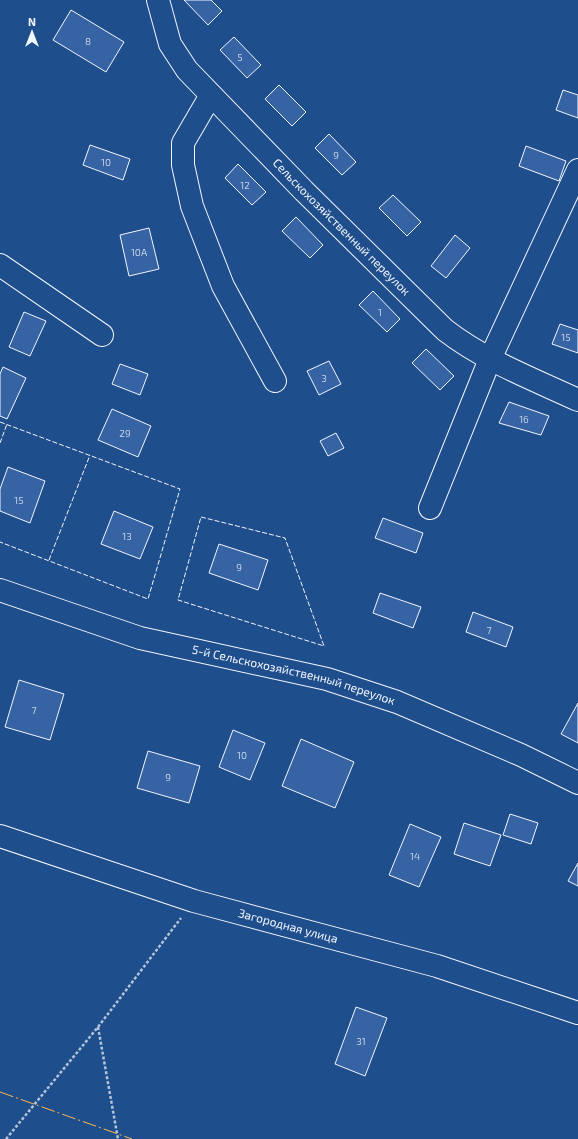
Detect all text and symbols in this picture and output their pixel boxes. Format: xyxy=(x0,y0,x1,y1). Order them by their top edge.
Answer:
north arrow xyxy=(12,12,52,52)
text: N xyxy=(28,15,36,28)
house number: 8 xyxy=(85,35,91,47)
house number: 5 xyxy=(237,51,243,63)
house number: 9 xyxy=(333,149,339,161)
street label: Сельскохозяйственный переулок xyxy=(271,155,414,298)
house number: 10 xyxy=(101,156,111,168)
house number: 12 xyxy=(240,179,250,191)
house number: 10А xyxy=(131,246,148,258)
house number: 1 xyxy=(378,306,382,318)
house number: 15 xyxy=(561,331,571,343)
house number: 3 xyxy=(321,372,327,384)
house number: 16 xyxy=(519,413,529,425)
house number: 29 xyxy=(119,427,131,439)
house number: 15 xyxy=(14,494,24,506)
house number: 13 xyxy=(122,530,132,542)
house number: 9 xyxy=(236,561,242,573)
house number: 7 xyxy=(486,624,492,636)
street label: 5-й Сельскохозяйственный переулок xyxy=(191,642,398,707)
house number: 7 xyxy=(31,704,37,716)
house number: 10 xyxy=(237,749,247,761)
house number: 9 xyxy=(165,771,171,783)
house number: 14 xyxy=(410,850,420,862)
street label: Загородная улица xyxy=(237,905,340,945)
house number: 31 xyxy=(356,1035,366,1047)

